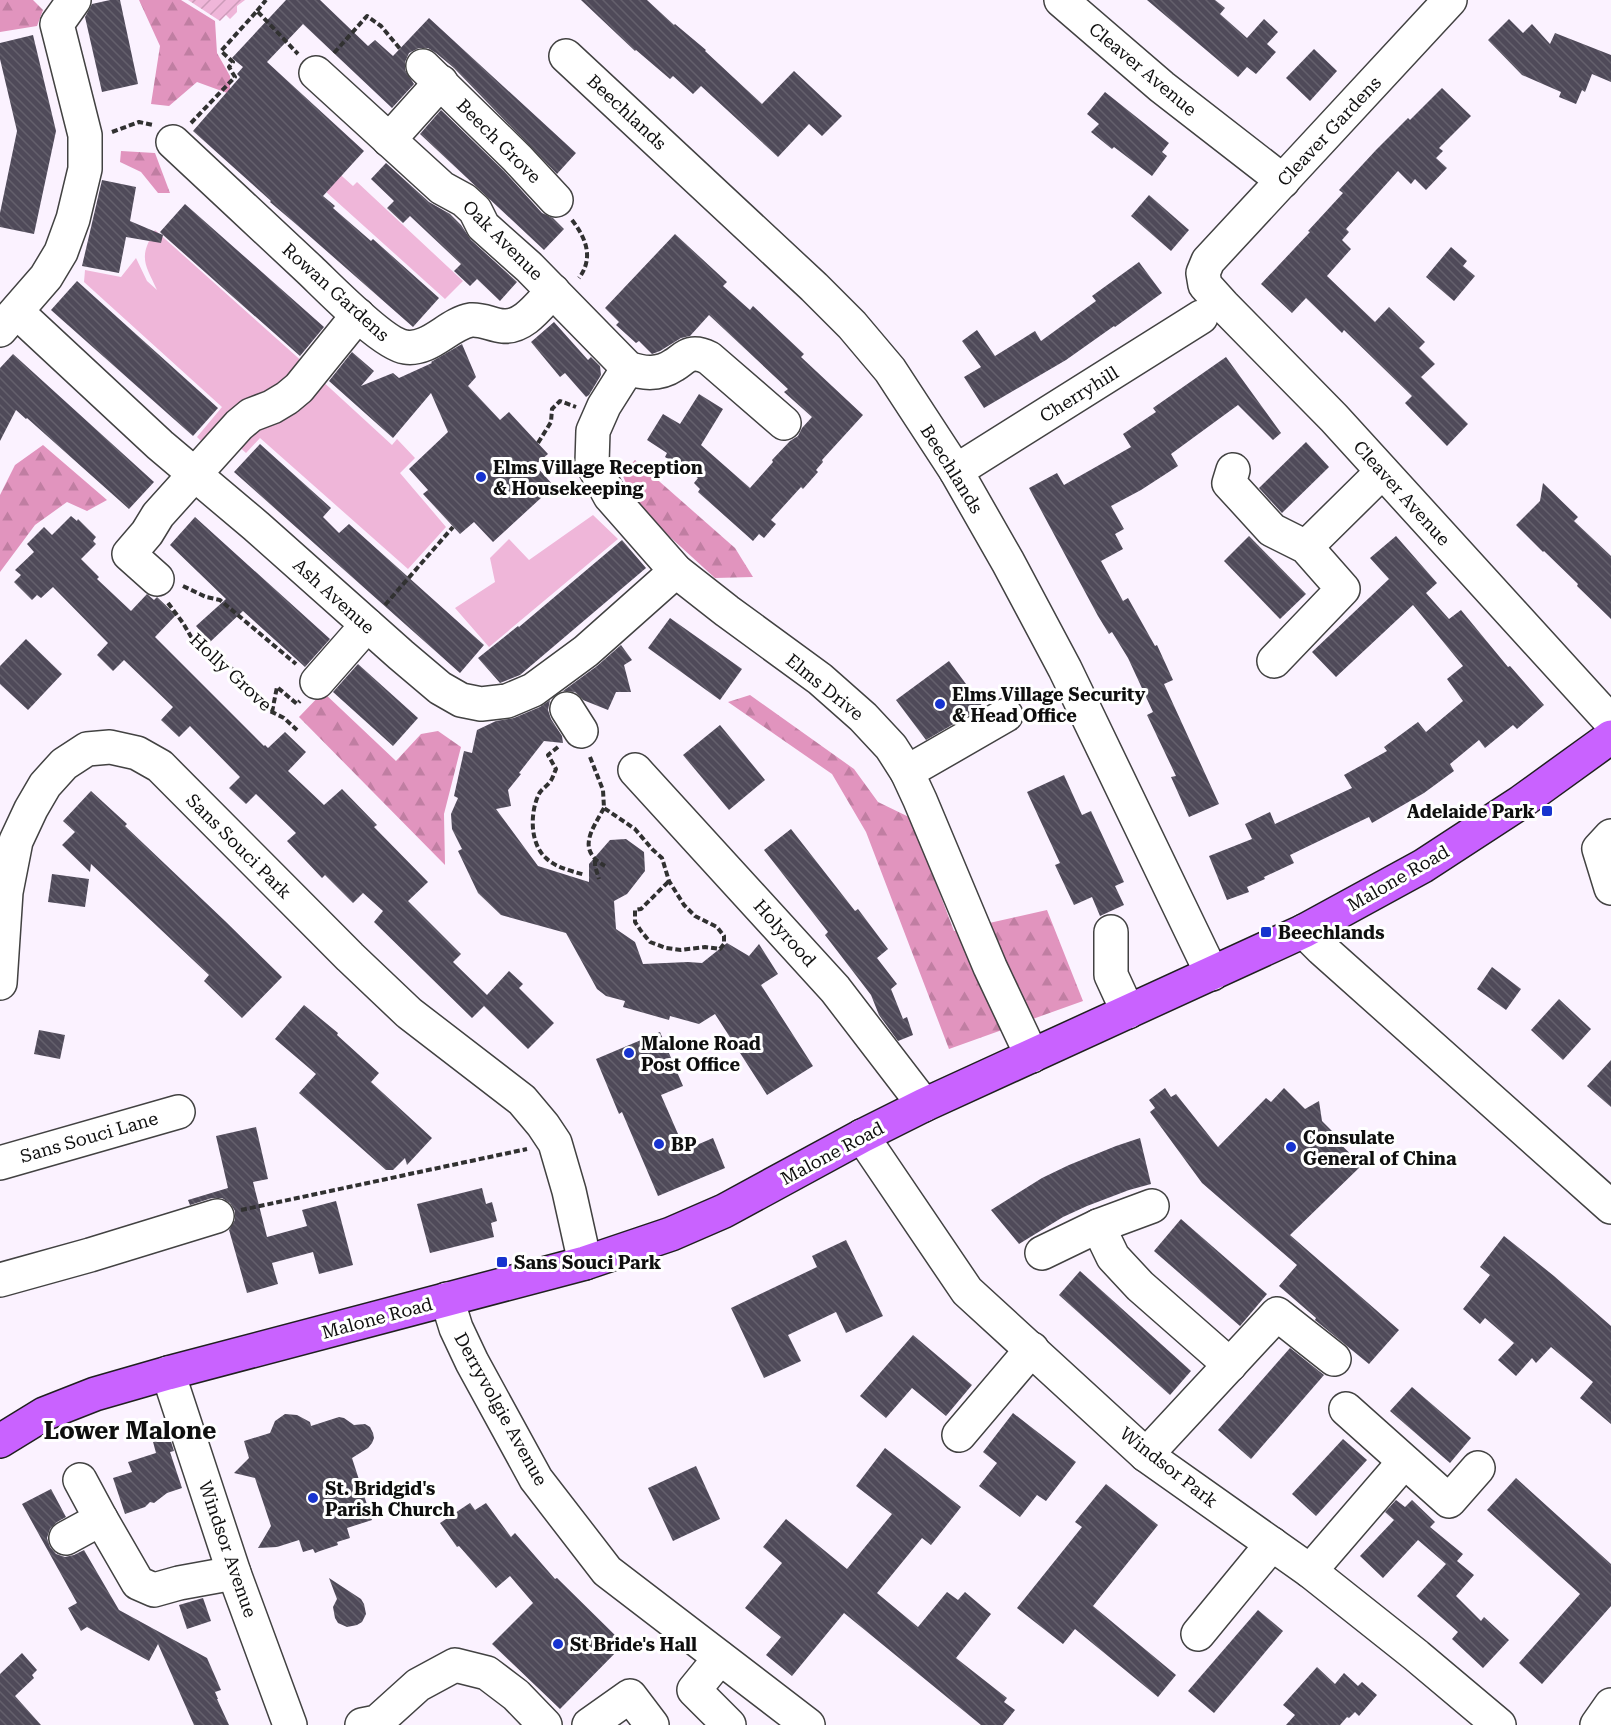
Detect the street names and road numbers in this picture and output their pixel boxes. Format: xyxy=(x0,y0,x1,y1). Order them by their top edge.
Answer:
street label: Cleaver Avenue xyxy=(1085,18,1201,120)
street label: Beechlands xyxy=(583,70,671,154)
street label: Cleaver Gardens xyxy=(1273,72,1385,190)
street label: Beech Grove xyxy=(453,95,545,187)
street label: Oak Avenue xyxy=(459,196,547,284)
street label: Rowan Gardens xyxy=(278,239,394,345)
street label: Cherryhill xyxy=(1036,361,1123,426)
street label: Beechlands xyxy=(916,421,988,517)
street label: Cleaver Avenue xyxy=(1349,436,1455,550)
street label: Ash Avenue xyxy=(289,554,379,638)
street label: Holly Grove xyxy=(186,629,276,715)
street label: Elms Drive xyxy=(782,649,868,725)
street label: Sans Souci Park xyxy=(182,789,296,903)
street label: Malone Road xyxy=(1344,840,1453,915)
street label: Holyrood xyxy=(749,895,821,971)
street label: Sans Souci Lane xyxy=(18,1107,160,1167)
street label: Malone Road xyxy=(777,1117,887,1189)
street label: Malone Road xyxy=(319,1293,435,1343)
street label: Derryvolgie Avenue xyxy=(450,1329,552,1489)
street label: Windsor Park xyxy=(1116,1422,1222,1512)
street label: Windsor Avenue xyxy=(195,1478,261,1620)

